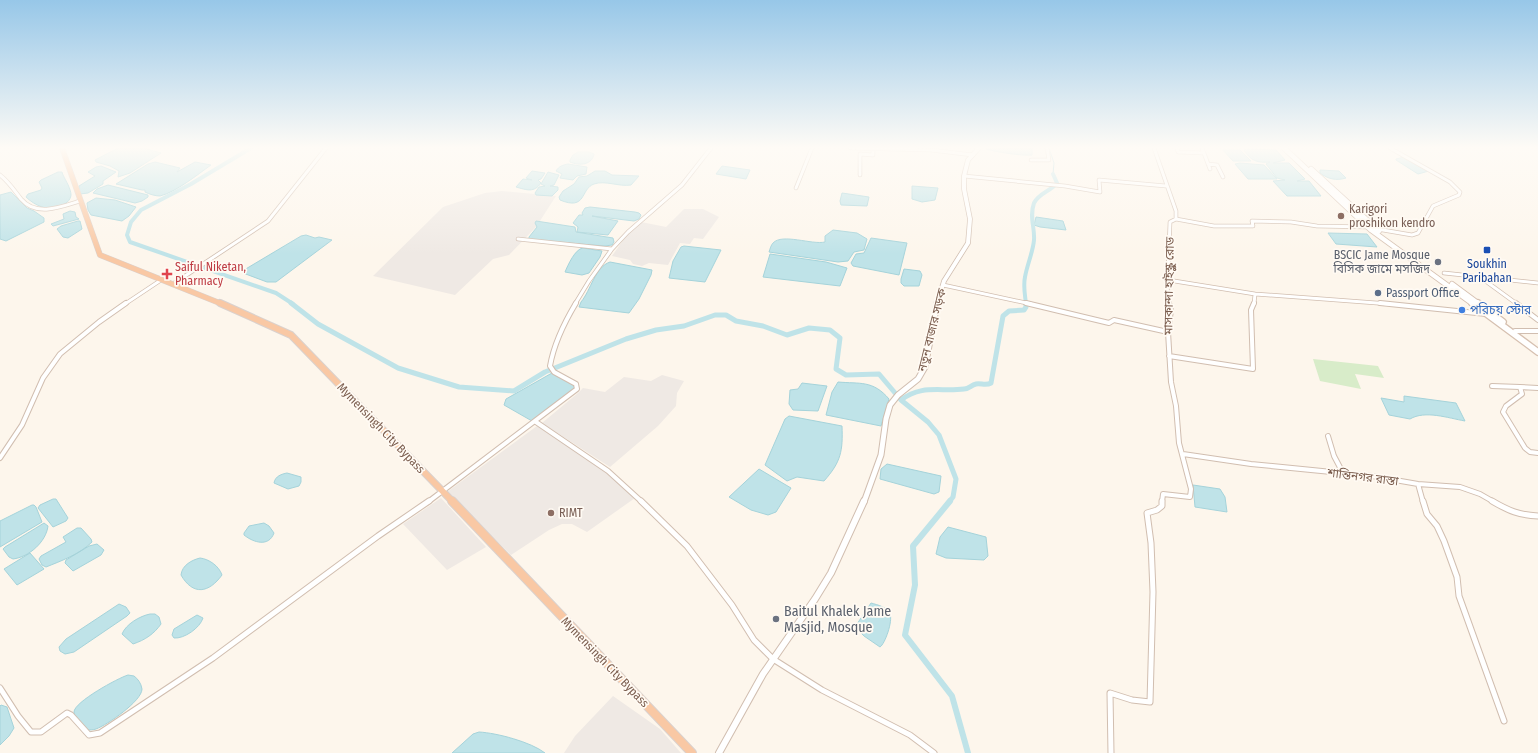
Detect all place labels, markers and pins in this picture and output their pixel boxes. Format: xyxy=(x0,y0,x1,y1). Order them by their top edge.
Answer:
place label: Karigori proshikon kendro xyxy=(1349,202,1435,230)
marker: Karigori proshikon kendro xyxy=(1336,211,1346,221)
marker: Soukhin Paribahan xyxy=(1482,245,1492,255)
place label: BSCIC Jame Mosque বিসিক জামে মসজিদ xyxy=(1332,248,1430,276)
marker: BSCIC Jame Mosque বিসিক জামে মসজিদ xyxy=(1433,257,1443,267)
place label: Soukhin Paribahan xyxy=(1462,257,1512,285)
place label: Saiful Niketan, Pharmacy xyxy=(175,260,246,288)
marker: Saiful Niketan, Pharmacy xyxy=(162,269,172,279)
place label: Passport Office xyxy=(1386,286,1460,300)
marker: Passport Office xyxy=(1373,288,1383,298)
place label: পরিচয় স্টোর xyxy=(1470,302,1532,317)
marker: পরিচয় স্টোর xyxy=(1457,305,1467,315)
place label: RIMT xyxy=(559,506,583,520)
marker: RIMT xyxy=(546,508,556,518)
place label: Baitul Khalek Jame Masjid, Mosque xyxy=(784,603,891,636)
marker: Baitul Khalek Jame Masjid, Mosque xyxy=(771,614,781,624)

